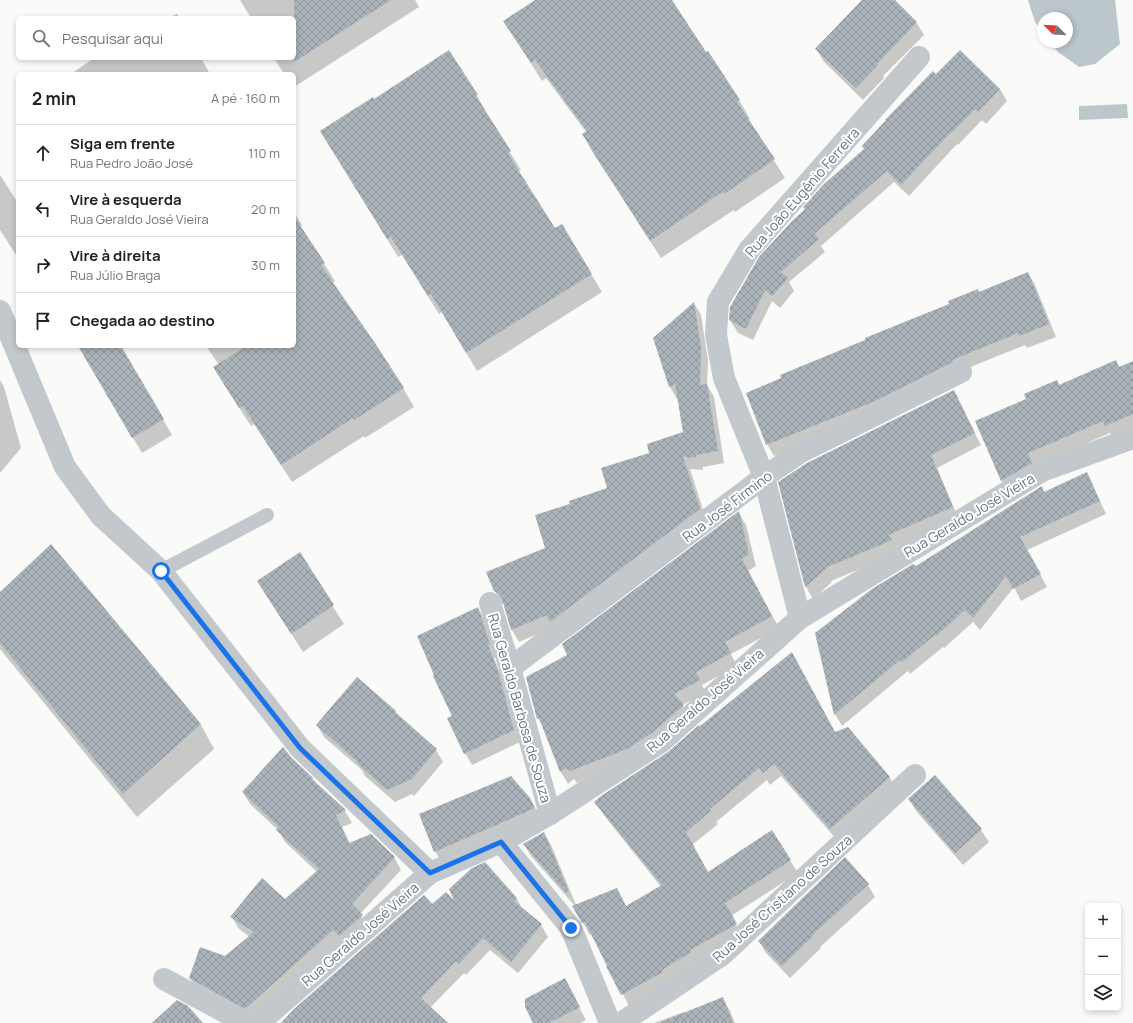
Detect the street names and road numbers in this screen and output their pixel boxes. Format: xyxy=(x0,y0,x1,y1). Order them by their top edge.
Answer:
street label: Rua João Eugênio Ferreira xyxy=(741,123,863,261)
street label: Rua José Firmino xyxy=(678,466,776,546)
street label: Rua Geraldo José Vieira xyxy=(900,468,1038,562)
street label: Rua Geraldo Barbosa de Souza xyxy=(484,611,556,805)
street label: Rua Geraldo José Vieira xyxy=(642,644,768,756)
street label: Rua José Cristiano de Souza xyxy=(708,830,856,966)
street label: Rua Geraldo José Vieira xyxy=(297,878,423,990)

